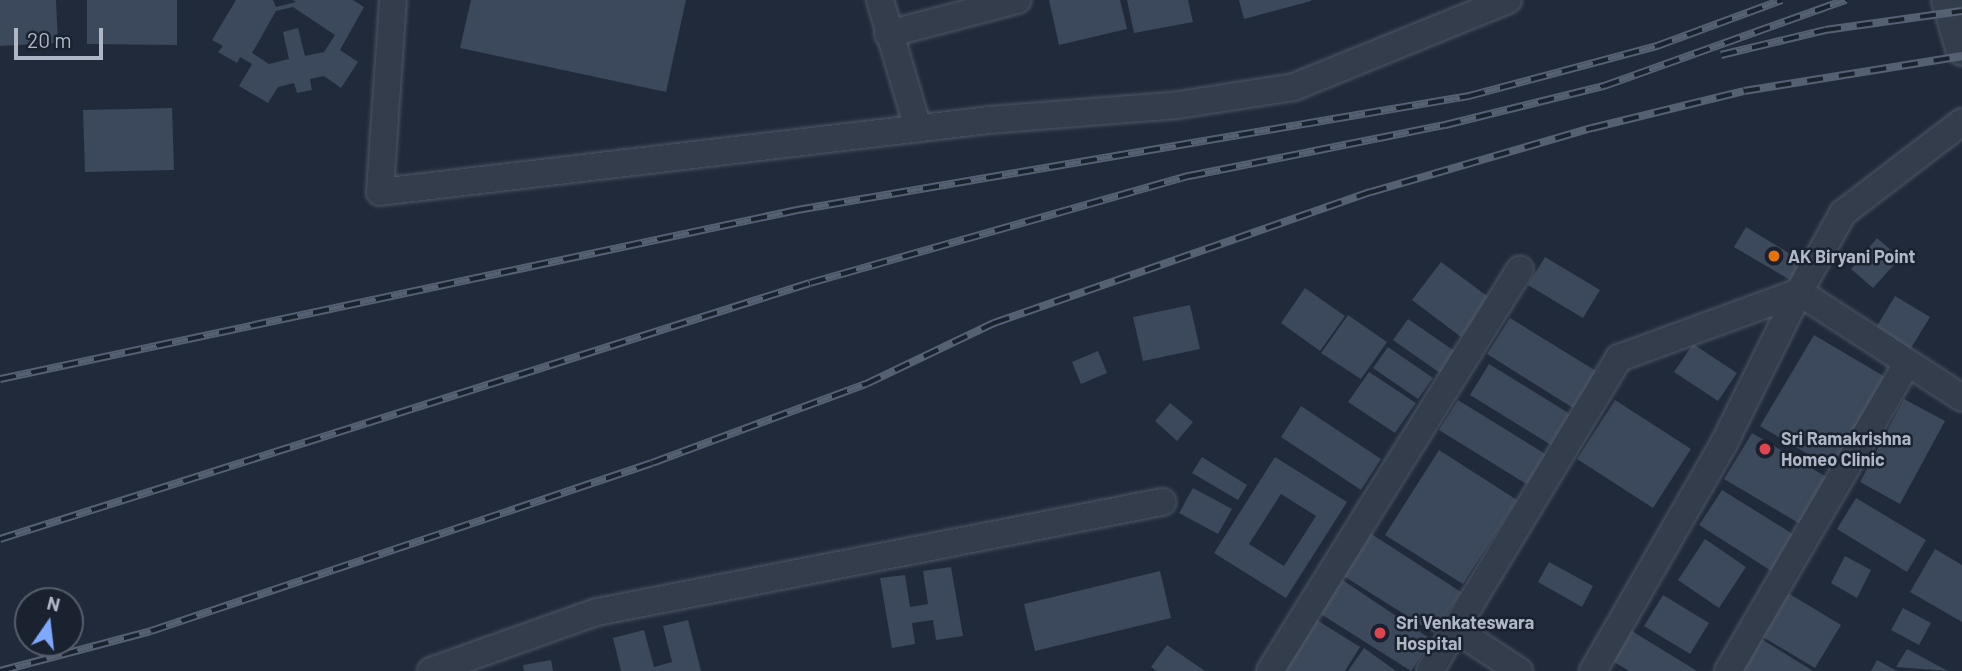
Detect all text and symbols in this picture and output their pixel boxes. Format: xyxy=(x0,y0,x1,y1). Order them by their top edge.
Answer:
scale bar xyxy=(18,14,107,58)
text: 20 m xyxy=(27,27,72,52)
place label: AK Biryani Point xyxy=(1788,245,1915,267)
marker: AK Biryani Point xyxy=(1766,248,1782,264)
place label: Sri Ramakrishna Homeo Clinic xyxy=(1781,428,1911,471)
marker: Sri Ramakrishna Homeo Clinic xyxy=(1755,439,1775,459)
north arrow xyxy=(14,587,84,657)
text: N xyxy=(45,590,63,616)
place label: Sri Venkateswara Hospital xyxy=(1396,612,1534,654)
marker: Sri Venkateswara Hospital xyxy=(1370,623,1390,643)

